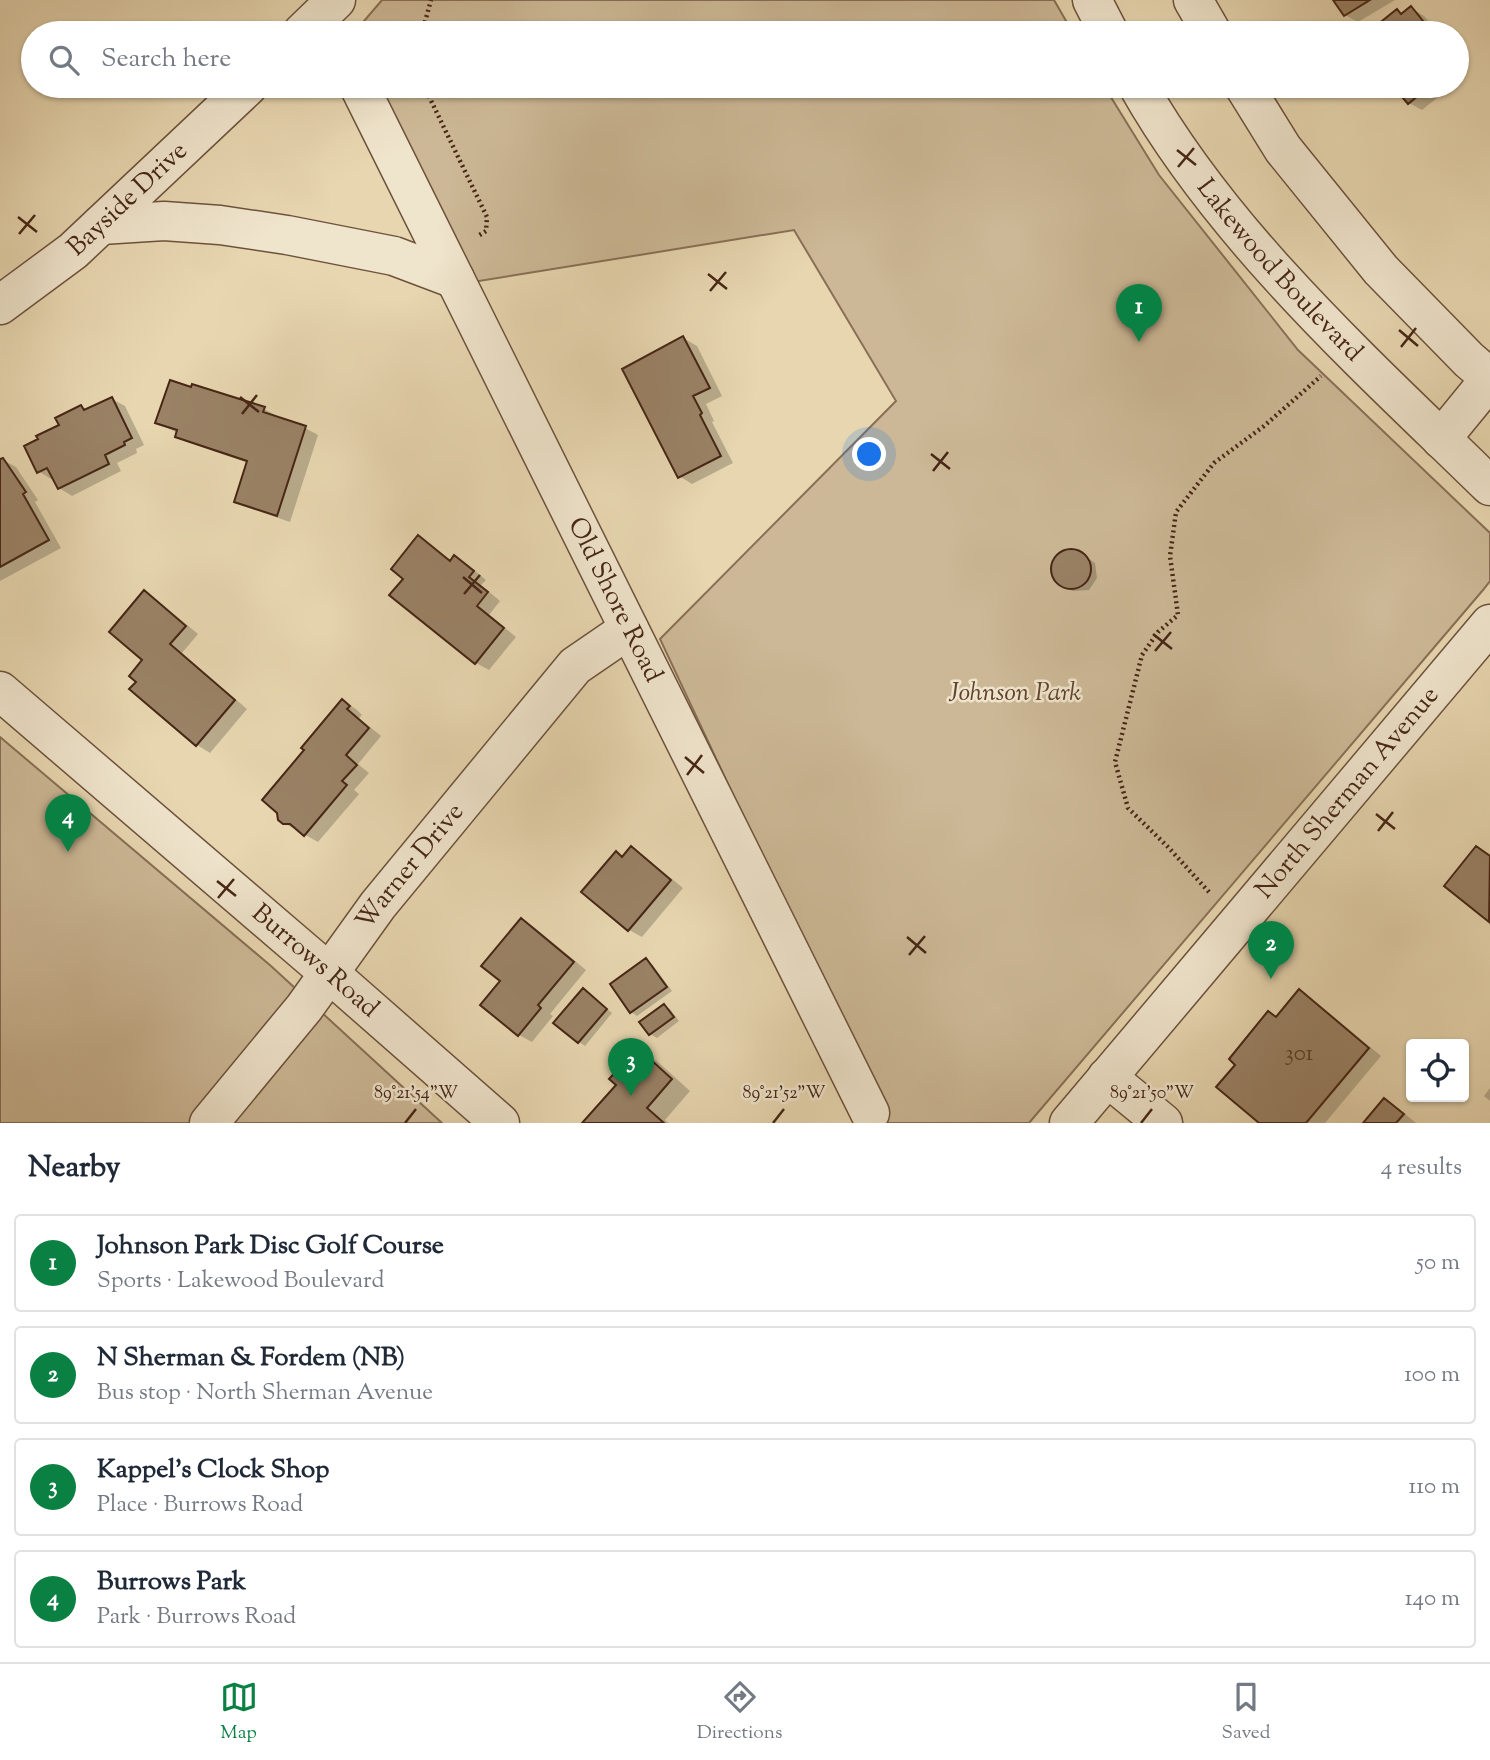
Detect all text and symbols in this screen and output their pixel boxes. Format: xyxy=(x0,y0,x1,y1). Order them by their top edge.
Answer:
search box xyxy=(21,21,1469,98)
icon: search xyxy=(45,41,83,79)
text: Search here xyxy=(101,41,231,78)
street label: Bayside Drive xyxy=(59,133,196,265)
street label: Lakewood Boulevard xyxy=(1187,171,1371,371)
pin: 1 xyxy=(1116,284,1162,342)
your location xyxy=(852,437,886,471)
street label: Old Shore Road xyxy=(558,511,672,689)
park label: Johnson Park xyxy=(948,675,1081,712)
street label: North Sherman Avenue xyxy=(1247,679,1448,907)
pin: 4 xyxy=(45,794,91,852)
street label: Warner Drive xyxy=(347,795,473,938)
street label: Burrows Road xyxy=(243,896,387,1027)
pin: 2 xyxy=(1248,921,1294,979)
pin: 3 xyxy=(608,1038,654,1096)
house number: 301 xyxy=(1285,1038,1314,1071)
map controls xyxy=(1406,1039,1469,1102)
button: locate xyxy=(1406,1039,1469,1102)
text: 89°21'54"W xyxy=(374,1081,458,1107)
text: 89°21'52"W xyxy=(742,1081,826,1107)
text: 89°21'50"W xyxy=(1110,1081,1194,1107)
text: Nearby xyxy=(28,1147,120,1190)
text: 4 results xyxy=(1381,1152,1462,1185)
text: Johnson Park Disc Golf Course xyxy=(97,1228,444,1265)
text: 1 xyxy=(49,1247,57,1280)
text: 50 m xyxy=(1416,1247,1460,1280)
text: Sports · Lakewood Boulevard xyxy=(97,1265,385,1298)
text: N Sherman & Fordem (NB) xyxy=(97,1340,405,1377)
text: 2 xyxy=(48,1359,58,1392)
text: 100 m xyxy=(1404,1359,1460,1392)
text: Bus stop · North Sherman Avenue xyxy=(97,1377,433,1410)
text: Kappel's Clock Shop xyxy=(97,1452,329,1489)
text: 3 xyxy=(48,1471,58,1504)
text: 110 m xyxy=(1409,1471,1460,1504)
text: Place · Burrows Road xyxy=(97,1489,303,1522)
text: Burrows Park xyxy=(97,1564,246,1601)
text: 4 xyxy=(47,1583,59,1616)
text: 140 m xyxy=(1405,1583,1460,1616)
text: Park · Burrows Road xyxy=(97,1601,296,1634)
tab: Map xyxy=(220,1678,258,1747)
tab: Directions xyxy=(697,1678,782,1747)
tab: Saved xyxy=(1222,1678,1270,1747)

